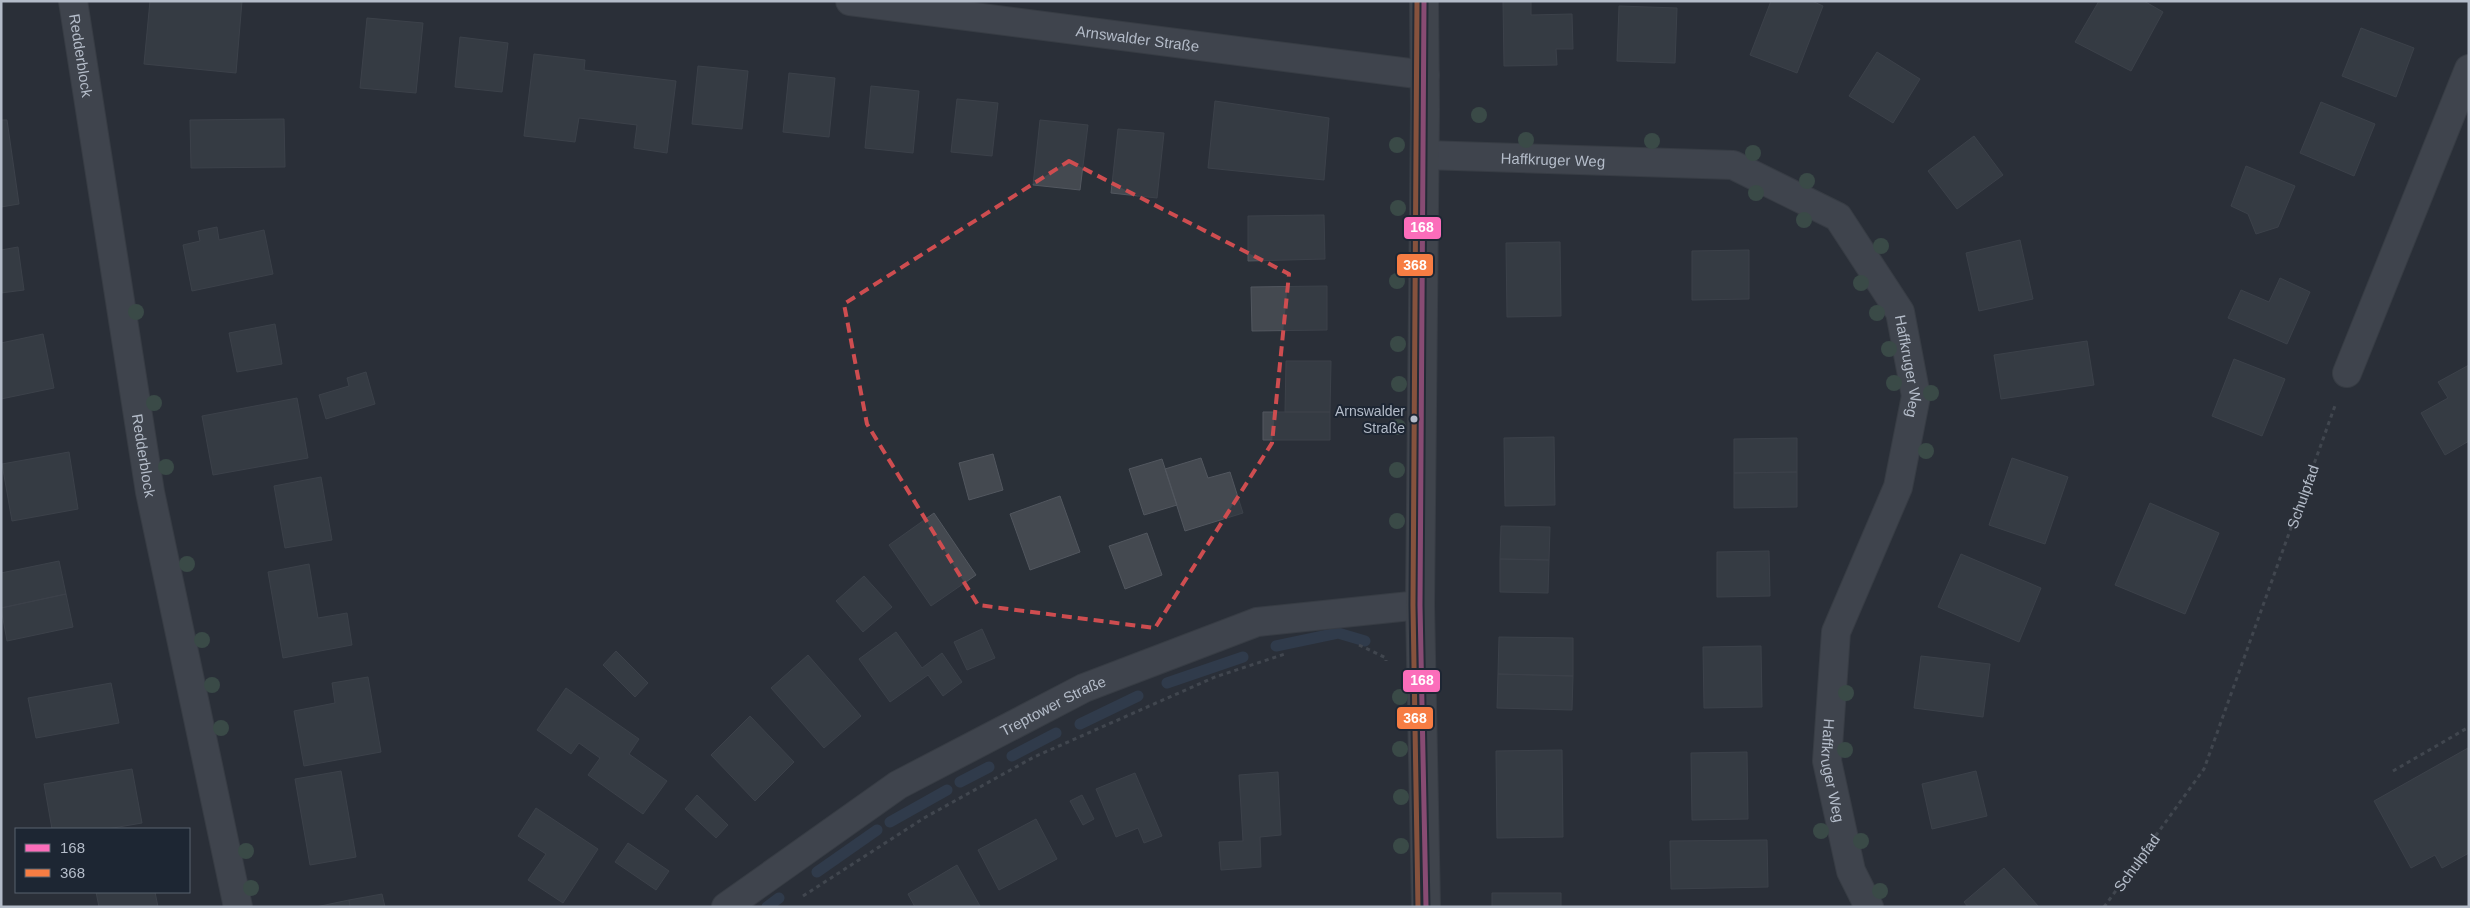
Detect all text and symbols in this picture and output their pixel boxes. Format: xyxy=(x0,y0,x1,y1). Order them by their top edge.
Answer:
street label: Redderblock xyxy=(67,12,97,99)
street label: Arnswalder Straße xyxy=(1075,22,1200,54)
street label: Haffkruger Weg xyxy=(1500,149,1605,169)
line badge: 168 xyxy=(1403,216,1442,240)
text: 168 xyxy=(1410,219,1434,235)
line badge: 368 xyxy=(1396,253,1434,277)
text: 368 xyxy=(1403,257,1427,273)
street label: Haffkruger Weg xyxy=(1892,313,1926,419)
place label: Arnswalder Straße xyxy=(1335,403,1405,436)
street label: Redderblock xyxy=(129,413,159,499)
marker: Arnswalder Straße xyxy=(1409,414,1419,424)
street label: Schulpfad xyxy=(2283,462,2322,531)
line badge: 168 xyxy=(1402,669,1441,693)
street label: Treptower Straße xyxy=(997,672,1108,739)
text: 168 xyxy=(1410,672,1434,688)
line badge: 368 xyxy=(1396,706,1434,730)
text: 368 xyxy=(1403,710,1427,726)
street label: Haffkruger Weg xyxy=(1818,718,1849,824)
legend xyxy=(15,828,190,893)
street label: Schulpfad xyxy=(2110,830,2163,894)
text: 168 xyxy=(60,839,85,856)
text: 368 xyxy=(60,864,85,881)

